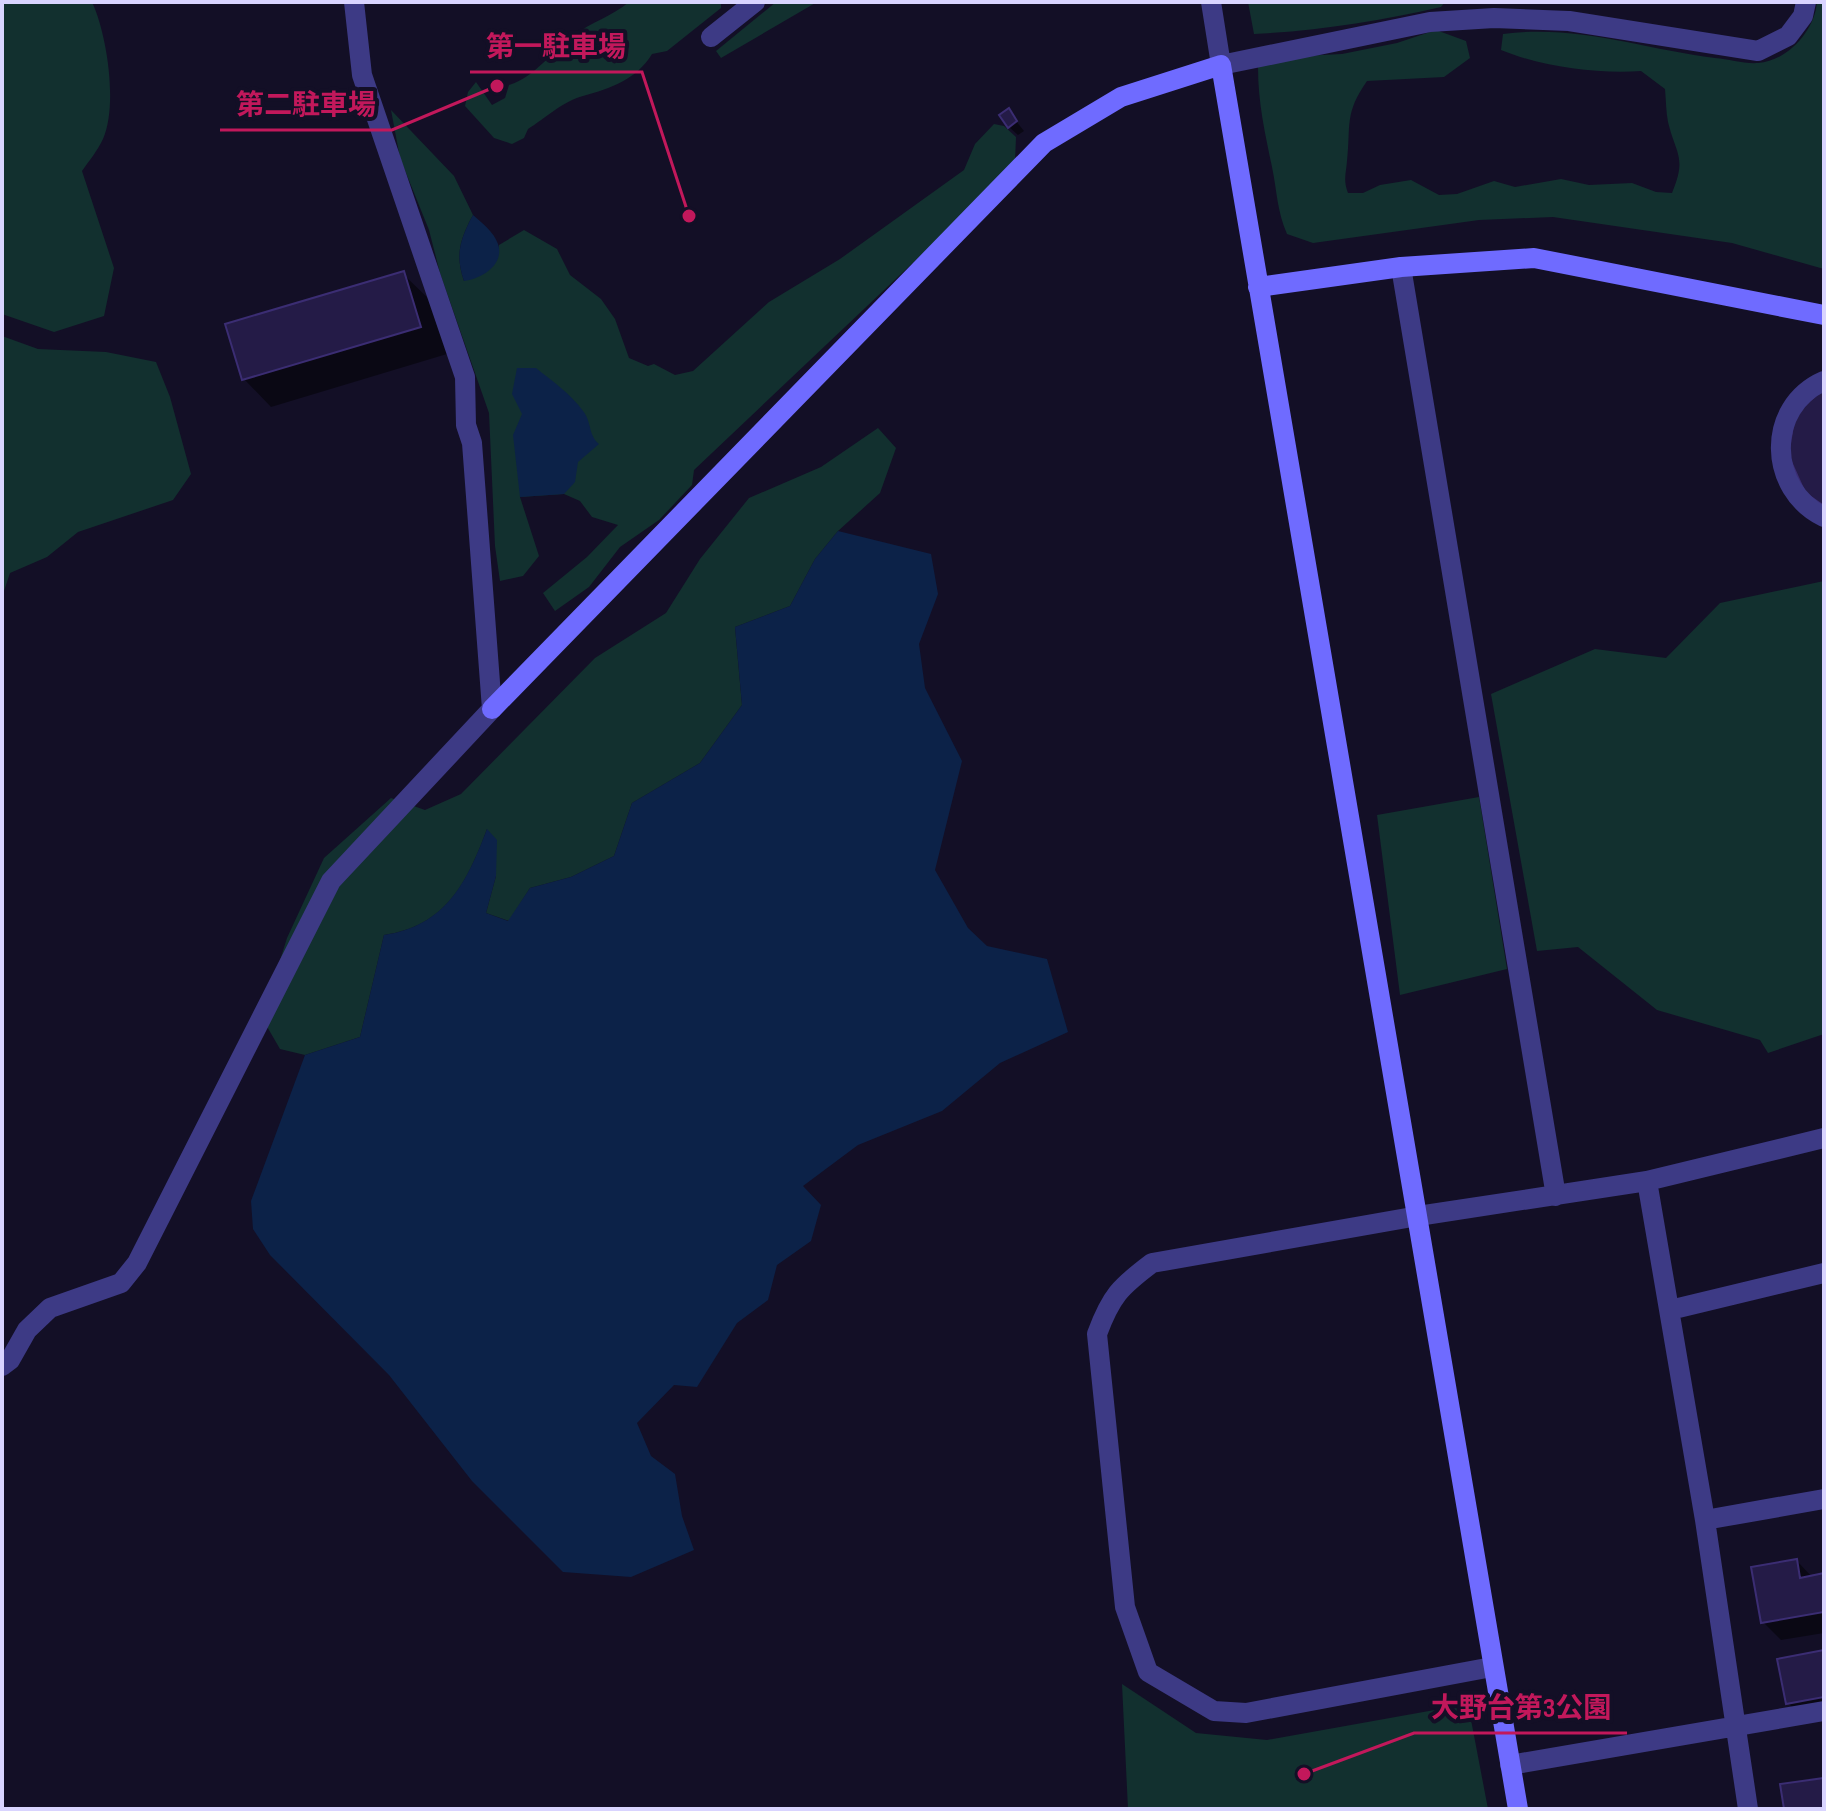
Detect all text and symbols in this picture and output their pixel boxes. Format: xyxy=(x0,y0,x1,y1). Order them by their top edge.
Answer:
callout: 第一駐車場 xyxy=(470,20,642,72)
text: 第一駐車場 xyxy=(486,31,626,64)
callout: 第二駐車場 xyxy=(220,78,392,130)
text: 第二駐車場 xyxy=(236,89,376,122)
callout: 大野台第3公園 xyxy=(1414,1681,1627,1733)
text: 大野台第3公園 xyxy=(1431,1692,1611,1725)

